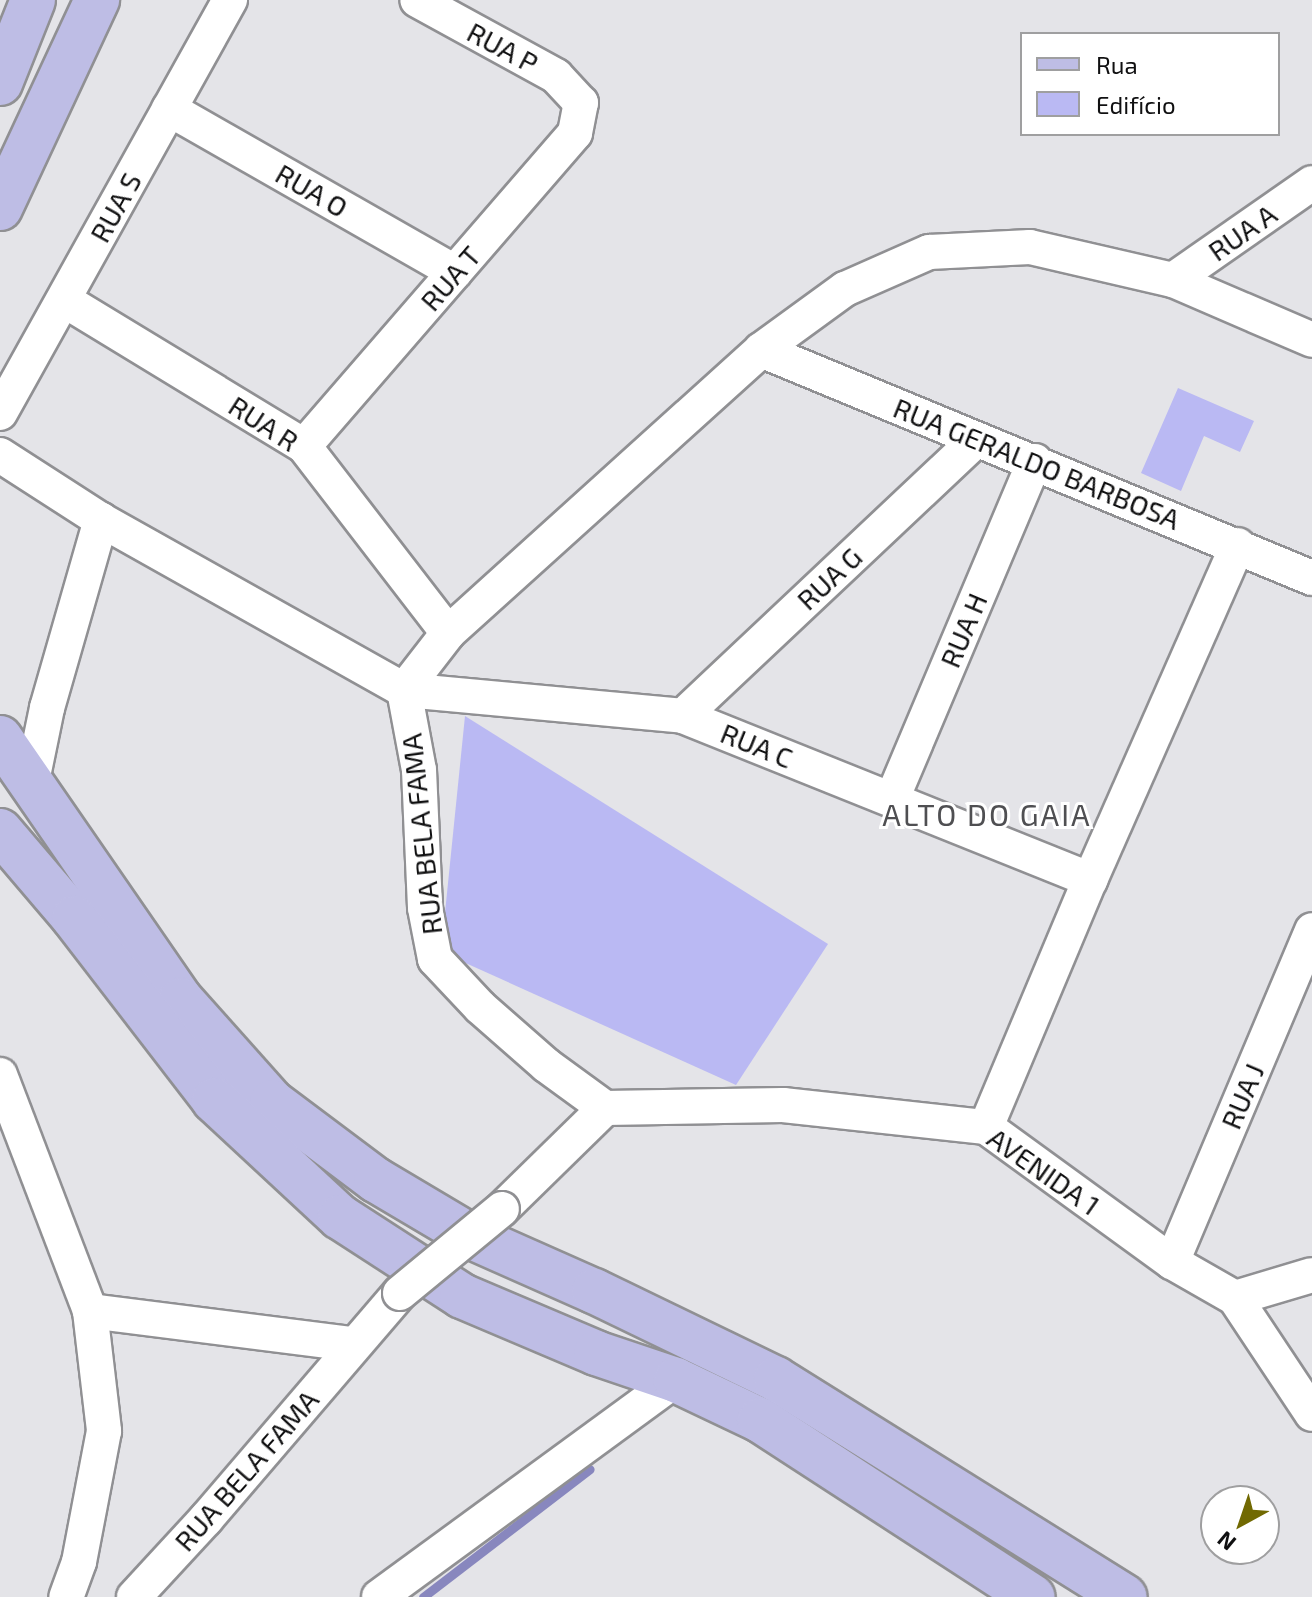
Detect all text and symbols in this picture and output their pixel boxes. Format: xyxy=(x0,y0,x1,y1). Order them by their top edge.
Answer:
street label: RUA P xyxy=(462,14,544,80)
legend xyxy=(1020,32,1280,136)
text: Rua xyxy=(1096,50,1138,79)
text: Edifício xyxy=(1096,90,1176,119)
street label: RUA O xyxy=(270,156,354,224)
street label: RUA S xyxy=(82,166,148,248)
street label: RUA A xyxy=(1201,196,1283,268)
street label: RUA T xyxy=(412,238,488,318)
street label: RUA R xyxy=(223,388,305,458)
street label: RUA GERALDO BARBOSA xyxy=(889,390,1185,536)
street label: RUA G xyxy=(789,539,869,617)
street label: RUA H xyxy=(932,587,994,673)
street label: RUA C xyxy=(716,715,798,775)
street label: RUA BELA FAMA xyxy=(394,731,448,937)
district label: ALTO DO GAIA xyxy=(882,796,1092,832)
street label: RUA J xyxy=(1213,1058,1271,1134)
street label: AVENIDA 1 xyxy=(981,1120,1107,1222)
street label: RUA BELA FAMA xyxy=(167,1382,325,1558)
north arrow xyxy=(1200,1485,1280,1565)
text: N xyxy=(1211,1527,1240,1557)

